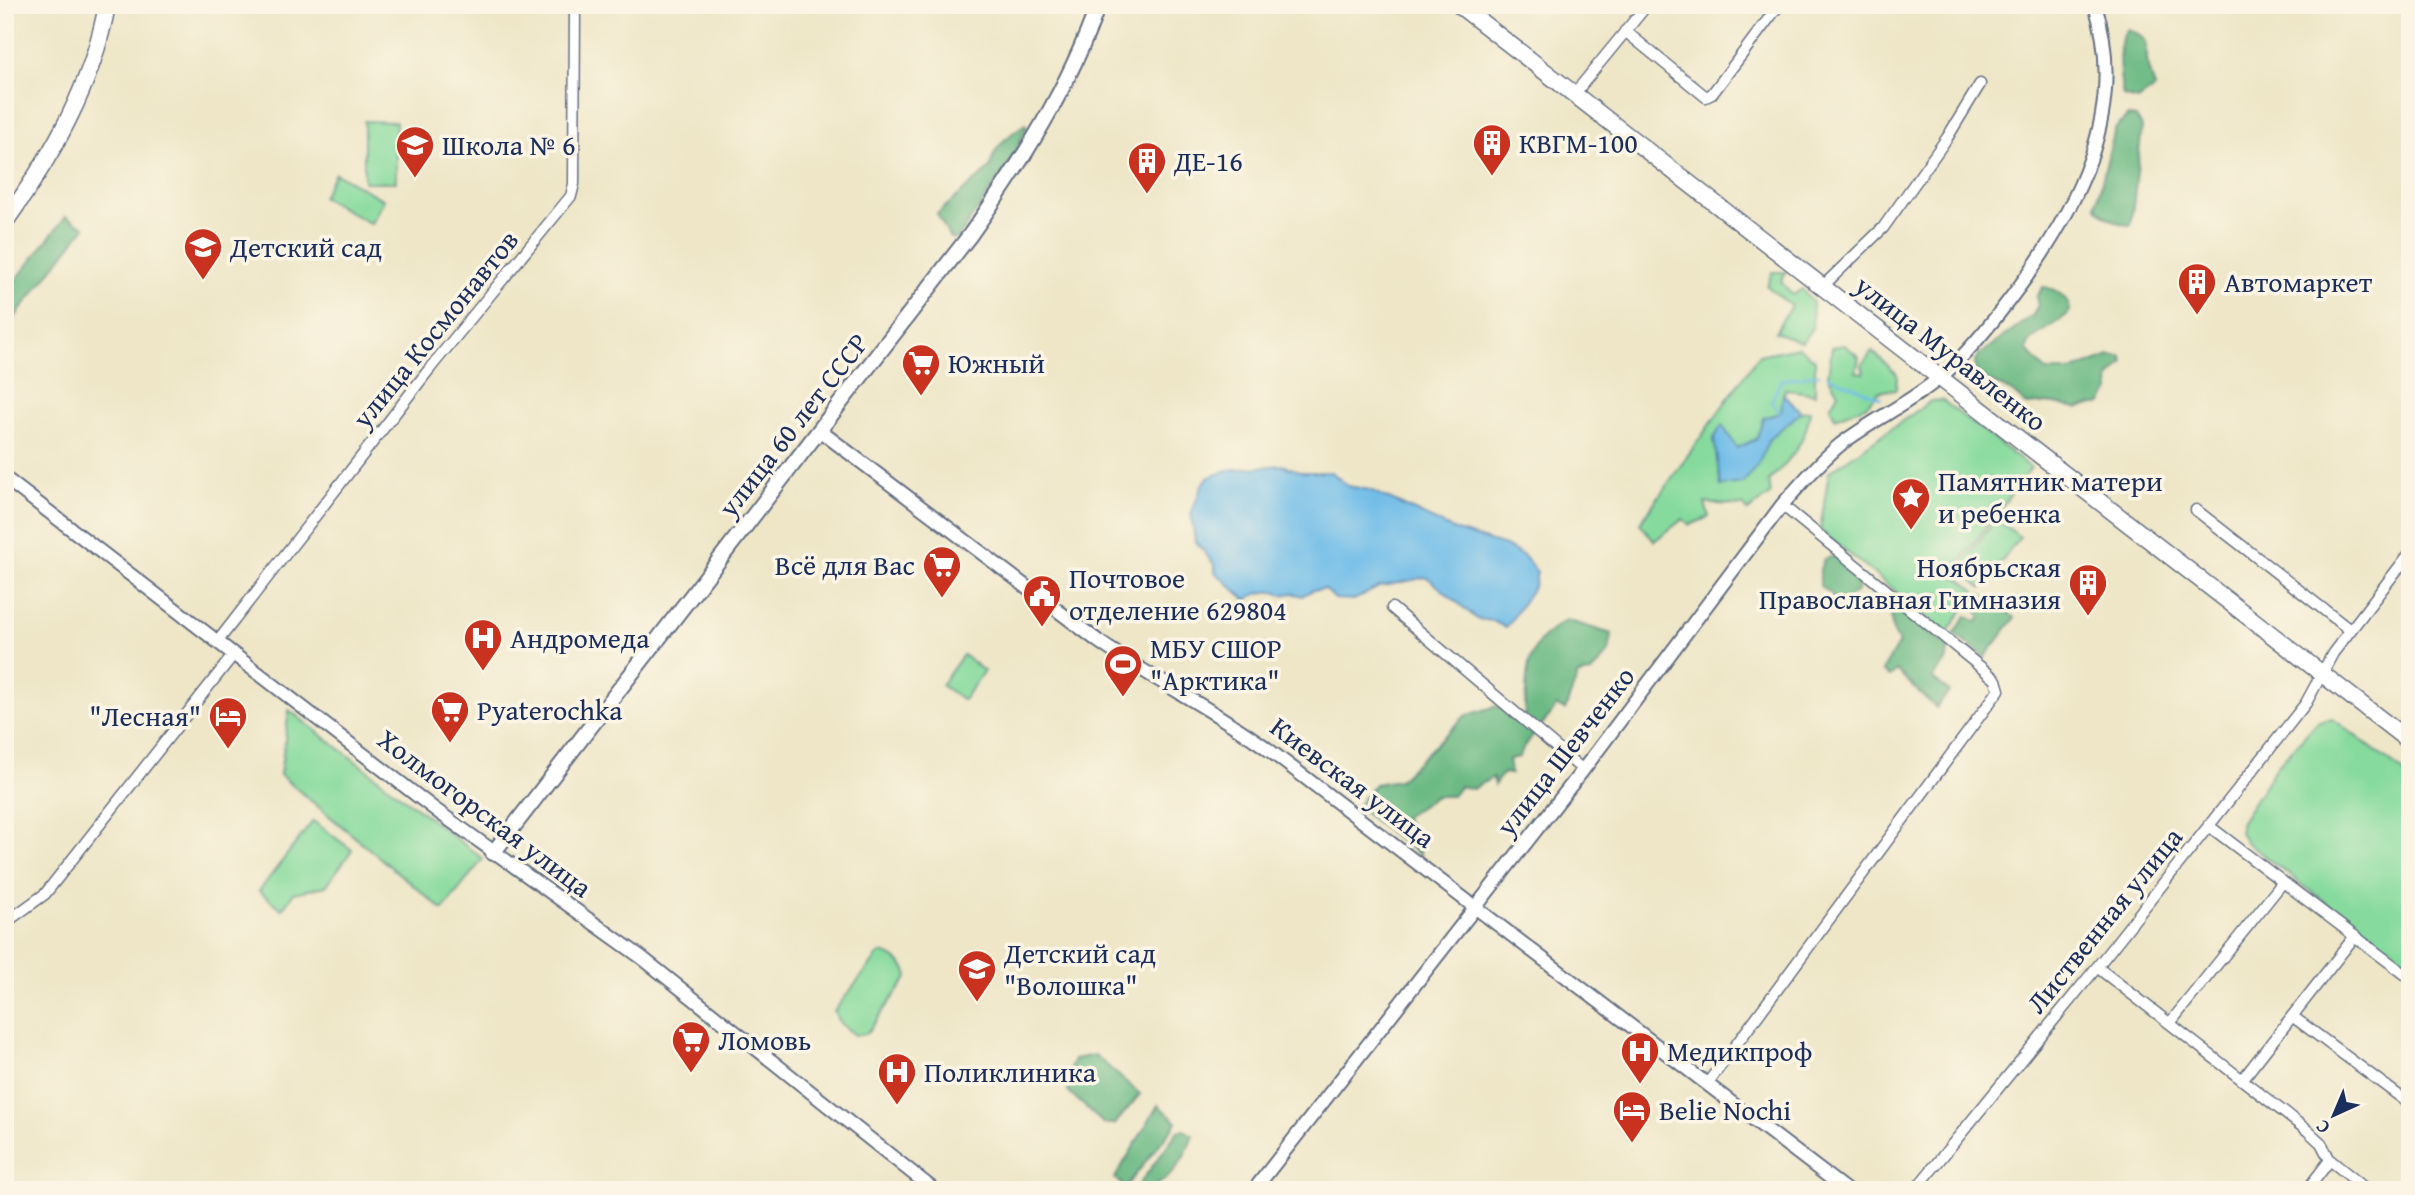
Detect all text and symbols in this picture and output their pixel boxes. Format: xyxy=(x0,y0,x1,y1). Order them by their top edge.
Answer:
building icon: КВГМ-100 xyxy=(1471,122,1513,177)
place label: КВГМ-100 xyxy=(1519,122,1638,163)
school or university icon: Школа № 6 xyxy=(394,124,436,179)
place label: Школа № 6 xyxy=(442,124,575,165)
building icon: ДЕ-16 xyxy=(1126,140,1168,195)
place label: ДЕ-16 xyxy=(1173,140,1243,181)
street label: улица Космонавтов xyxy=(341,221,528,437)
school or university icon: Детский сад xyxy=(182,226,224,281)
place label: Детский сад xyxy=(229,226,382,267)
building icon: Автомаркет xyxy=(2176,261,2218,316)
place label: Автомаркет xyxy=(2224,261,2373,302)
street label: улица Муравленко xyxy=(1846,264,2056,441)
street label: улица 60 лет СССР xyxy=(707,324,878,526)
supermarket icon: Южный xyxy=(900,342,942,397)
place label: Южный xyxy=(948,342,1045,383)
place label: Памятник матери и ребенка xyxy=(1938,460,2163,533)
place icon: Памятник матери и ребенка xyxy=(1890,476,1932,531)
place label: Всё для Вас xyxy=(775,544,915,585)
supermarket icon: Всё для Вас xyxy=(921,544,963,599)
place label: Ноябрьская Православная Гимназия xyxy=(1759,546,2061,619)
place label: Почтовое отделение 629804 xyxy=(1069,557,1287,630)
building icon: Ноябрьская Православная Гимназия xyxy=(2067,562,2109,617)
public building icon: Почтовое отделение 629804 xyxy=(1021,573,1063,628)
hospital icon: Андромеда xyxy=(462,617,504,672)
place label: Андромеда xyxy=(510,617,650,658)
place label: МБУ СШОР "Арктика" xyxy=(1150,627,1282,700)
sports icon: МБУ СШОР "Арктика" xyxy=(1102,643,1144,698)
street label: улица Шевченко xyxy=(1485,657,1644,845)
supermarket icon: Pyaterochka xyxy=(429,689,471,744)
place label: Pyaterochka xyxy=(477,689,623,730)
place label: "Лесная" xyxy=(89,695,201,736)
hotel icon: "Лесная" xyxy=(207,695,249,750)
street label: Киевская улица xyxy=(1262,706,1445,858)
street label: Холмогорская улица xyxy=(370,718,602,907)
street label: Лиственная улица xyxy=(2016,817,2192,1022)
place label: Детский сад "Волошка" xyxy=(1003,932,1156,1005)
school or university icon: Детский сад "Волошка" xyxy=(956,948,998,1003)
supermarket icon: Ломовь xyxy=(670,1019,712,1074)
place label: Ломовь xyxy=(718,1019,811,1060)
hospital icon: Медикпроф xyxy=(1619,1030,1661,1085)
place label: Медикпроф xyxy=(1667,1030,1813,1071)
hospital icon: Поликлиника xyxy=(876,1051,918,1106)
place label: Поликлиника xyxy=(924,1051,1097,1092)
north arrow xyxy=(2300,1080,2370,1150)
hotel icon: Belie Nochi xyxy=(1611,1089,1653,1144)
place label: Belie Nochi xyxy=(1659,1089,1791,1130)
text: С xyxy=(2308,1113,2336,1141)

